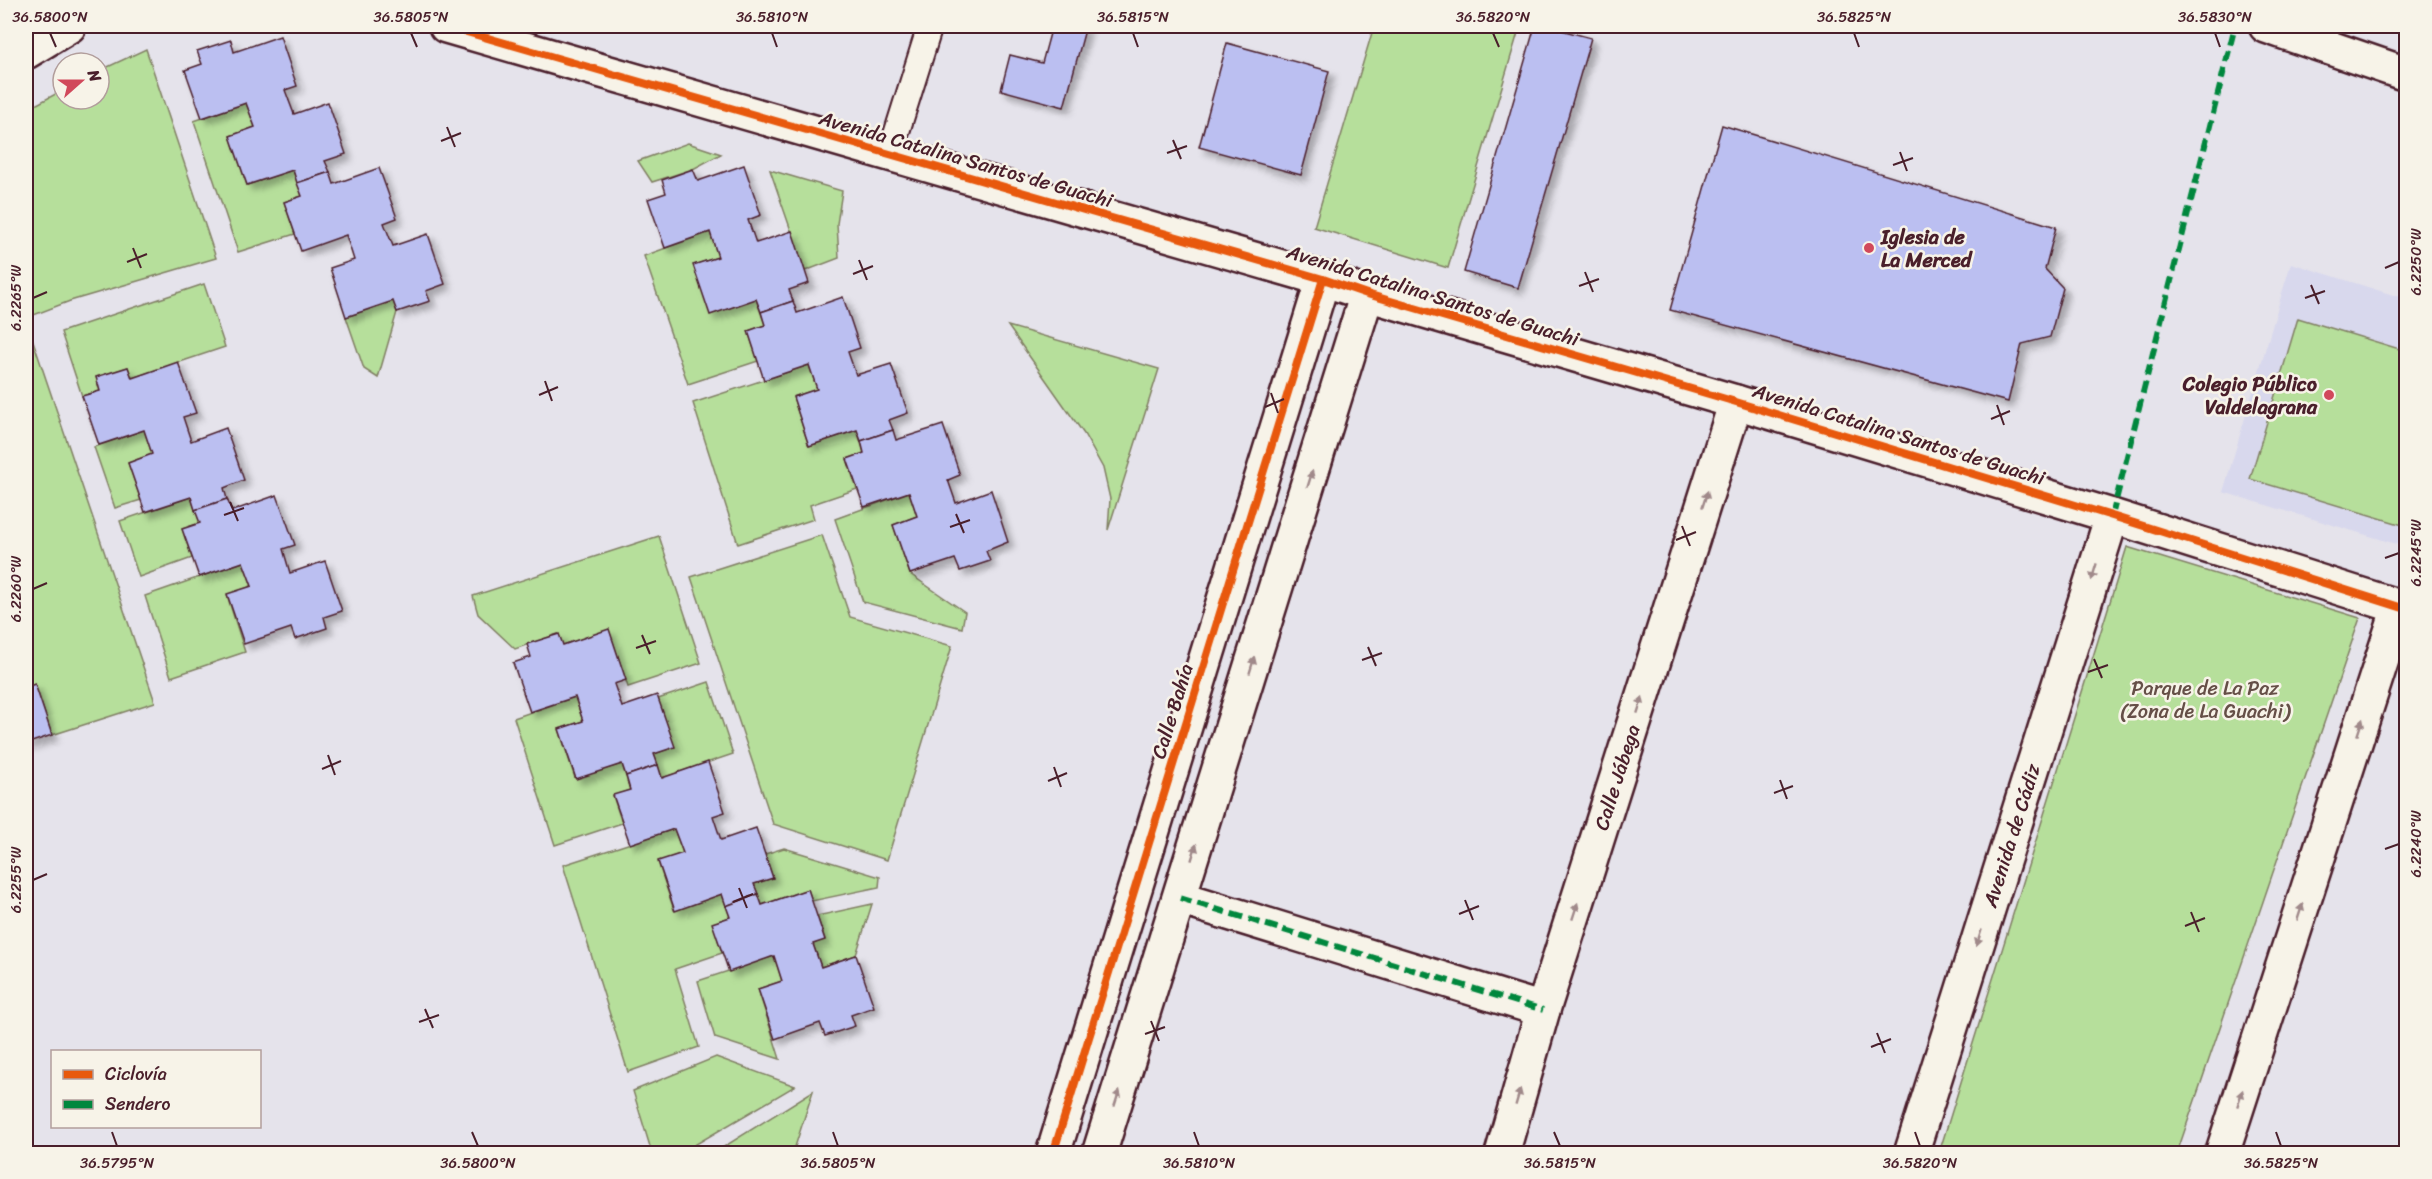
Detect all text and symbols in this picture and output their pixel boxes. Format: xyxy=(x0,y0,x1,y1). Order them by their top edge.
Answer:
text: 36.5800°N xyxy=(12,4,88,30)
text: 36.5805°N xyxy=(374,4,449,30)
text: 36.5810°N xyxy=(736,4,809,30)
text: 36.5815°N xyxy=(1097,4,1170,30)
text: 36.5820°N xyxy=(1456,4,1531,30)
text: 36.5825°N xyxy=(1817,4,1892,30)
text: 36.5830°N xyxy=(2178,4,2253,30)
north arrow xyxy=(51,51,111,111)
text: N xyxy=(79,64,110,87)
street label: Avenida Catalina Santos de Guachi xyxy=(814,100,1118,219)
place label: Iglesia de La Merced xyxy=(1880,220,1974,278)
text: 6.2250°W xyxy=(2403,228,2429,296)
street label: Avenida Catalina Santos de Guachi xyxy=(1281,234,1585,357)
marker: Iglesia de La Merced xyxy=(1862,241,1876,255)
text: 6.2265°W xyxy=(3,265,29,331)
place label: Colegio Público Valdelagrana xyxy=(2182,367,2318,425)
street label: Avenida Catalina Santos de Guachi xyxy=(1747,373,2051,496)
marker: Colegio Público Valdelagrana xyxy=(2322,388,2336,402)
one-way arrow xyxy=(1306,470,1315,488)
one-way arrow xyxy=(1701,490,1710,508)
text: 6.2245°W xyxy=(2403,519,2429,586)
text: 6.2260°W xyxy=(3,555,29,622)
one-way arrow xyxy=(2089,563,2098,581)
one-way arrow xyxy=(1248,656,1257,674)
street label: Calle Bahía xyxy=(1141,659,1204,763)
park label: Parque de La Paz (Zona de La Guachi) xyxy=(2120,671,2291,729)
one-way arrow xyxy=(1636,696,1645,714)
one-way arrow xyxy=(2356,718,2366,736)
street label: Calle Jábega xyxy=(1584,720,1651,835)
street label: Avenida de Cádiz xyxy=(1972,759,2051,913)
text: 6.2240°W xyxy=(2403,810,2429,878)
one-way arrow xyxy=(1190,843,1200,861)
text: 6.2255°W xyxy=(3,846,29,913)
one-way arrow xyxy=(1571,902,1580,920)
one-way arrow xyxy=(2296,903,2306,921)
one-way arrow xyxy=(1973,929,1983,947)
legend xyxy=(51,1050,261,1128)
text: Ciclovía xyxy=(105,1058,167,1090)
text: Sendero xyxy=(105,1088,170,1120)
one-way arrow xyxy=(1514,1088,1523,1106)
one-way arrow xyxy=(1113,1089,1122,1107)
one-way arrow xyxy=(2236,1089,2246,1107)
text: 36.5795°N xyxy=(80,1150,155,1176)
text: 36.5800°N xyxy=(440,1150,516,1176)
text: 36.5805°N xyxy=(801,1150,876,1176)
text: 36.5810°N xyxy=(1163,1150,1236,1176)
text: 36.5815°N xyxy=(1524,1150,1597,1176)
text: 36.5820°N xyxy=(1883,1150,1958,1176)
text: 36.5825°N xyxy=(2244,1150,2319,1176)

